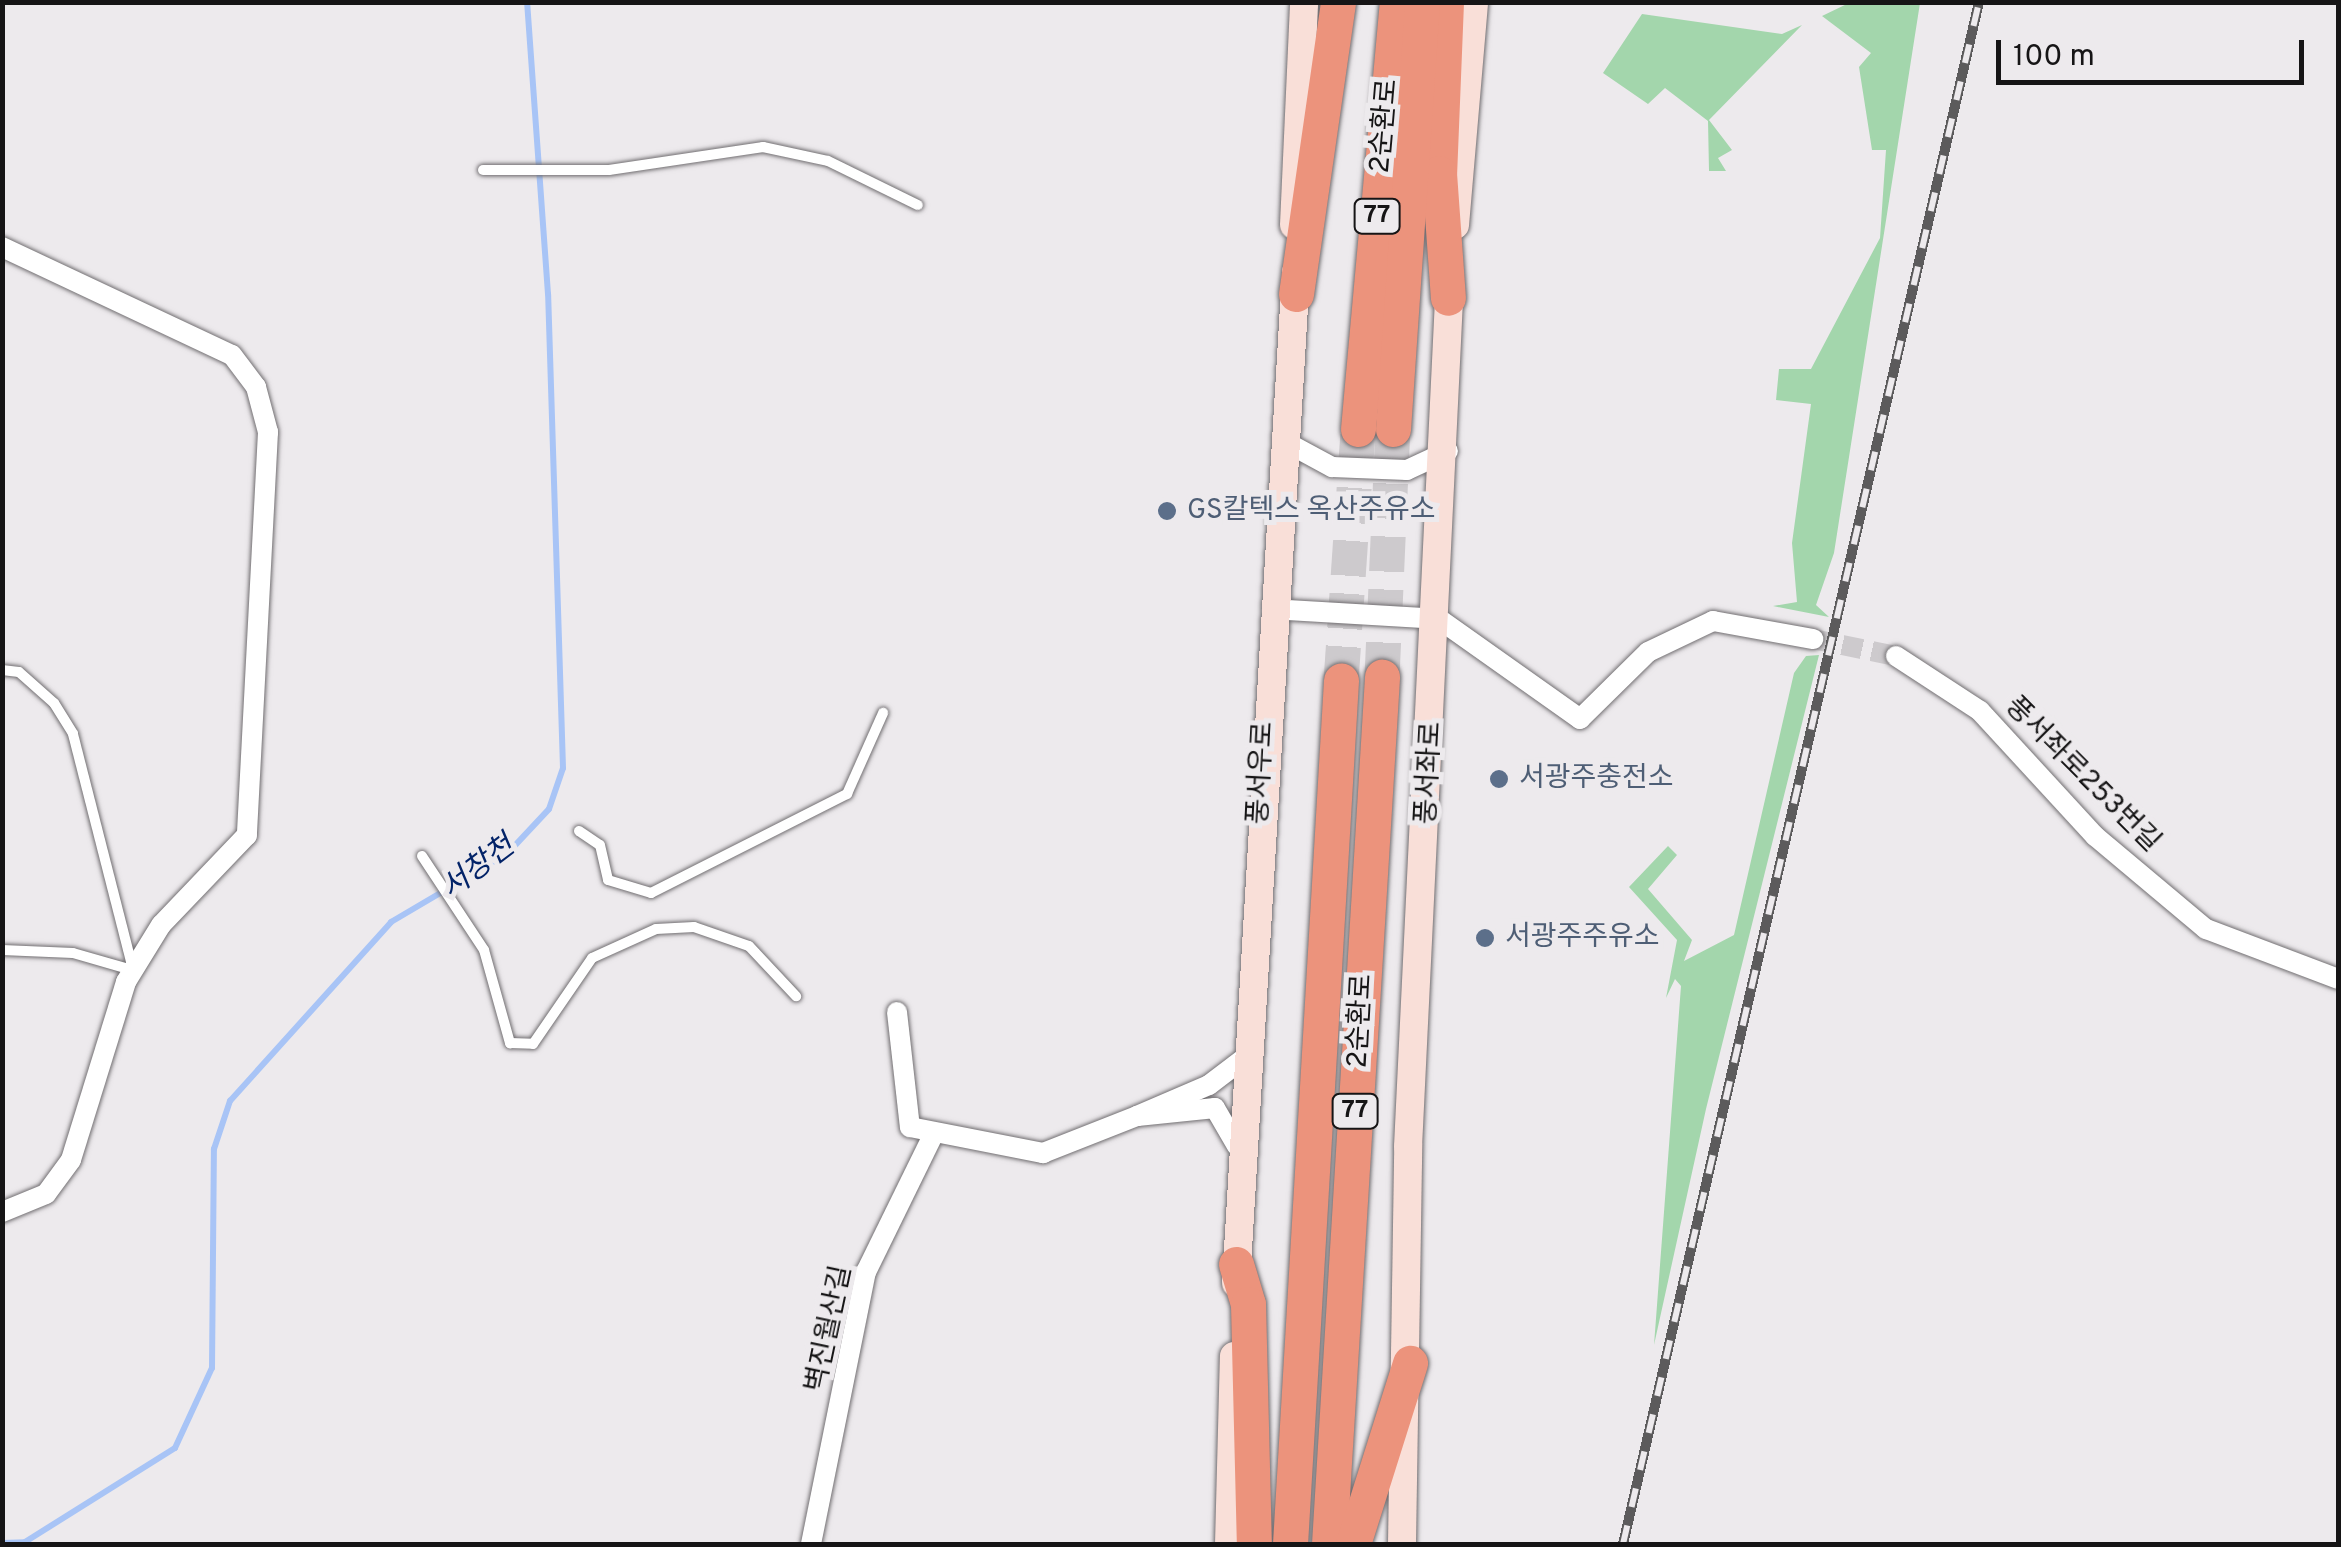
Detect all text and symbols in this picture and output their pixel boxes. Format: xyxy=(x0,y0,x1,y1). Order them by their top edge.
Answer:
scale bar xyxy=(2001,20,2308,82)
text: 100 m xyxy=(2013,39,2095,76)
street label: 2순환로 xyxy=(1364,78,1406,174)
road number: 77 xyxy=(1352,196,1402,236)
place label: GS칼텍스 옥산주유소 xyxy=(1187,494,1435,528)
marker: GS칼텍스 옥산주유소 xyxy=(1156,500,1178,522)
street label: 풍서좌로253번길 xyxy=(1997,690,2167,860)
street label: 풍서우로 xyxy=(1243,721,1281,825)
street label: 풍서좌로 xyxy=(1411,721,1449,825)
place label: 서광주충전소 xyxy=(1519,762,1674,796)
marker: 서광주충전소 xyxy=(1488,768,1510,790)
water label: 서창천 xyxy=(435,830,523,908)
place label: 서광주주유소 xyxy=(1505,921,1660,955)
marker: 서광주주유소 xyxy=(1474,927,1496,949)
street label: 2순환로 xyxy=(1342,973,1380,1069)
road number: 77 xyxy=(1330,1091,1380,1131)
street label: 벽진월산길 xyxy=(800,1263,860,1395)

